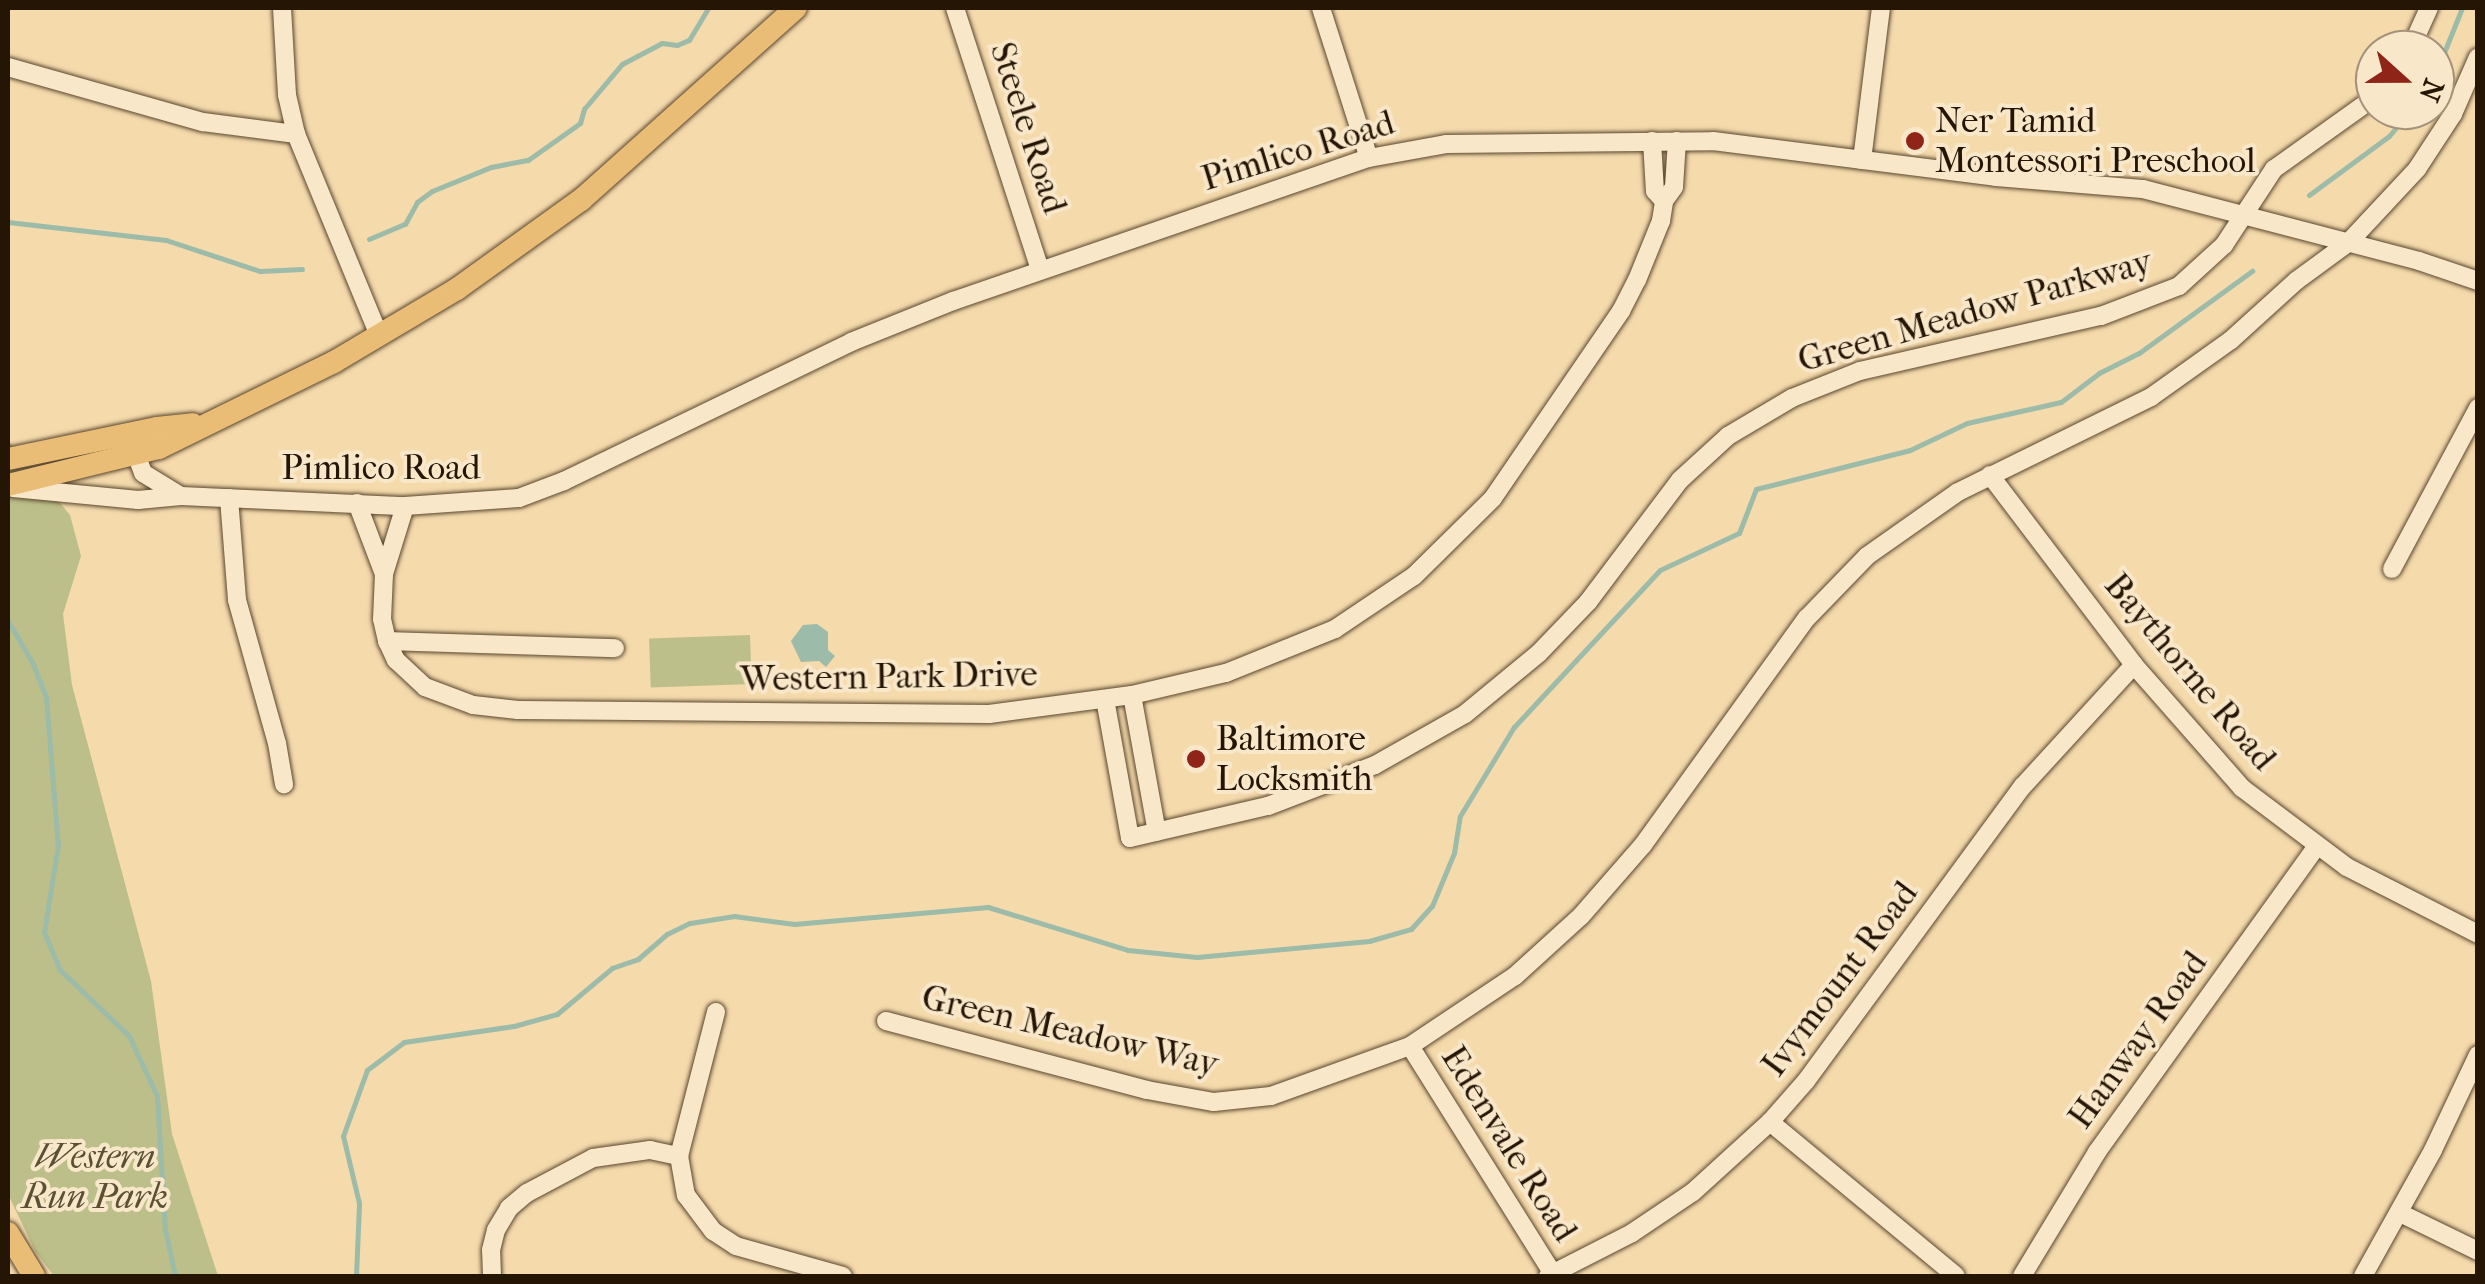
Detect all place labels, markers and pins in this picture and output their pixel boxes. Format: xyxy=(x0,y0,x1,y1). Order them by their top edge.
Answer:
place label: Ner Tamid Montessori Preschool xyxy=(1935,100,2256,182)
marker: Ner Tamid Montessori Preschool xyxy=(1904,130,1926,152)
place label: Baltimore Locksmith xyxy=(1216,718,1373,800)
marker: Baltimore Locksmith xyxy=(1185,748,1207,770)

